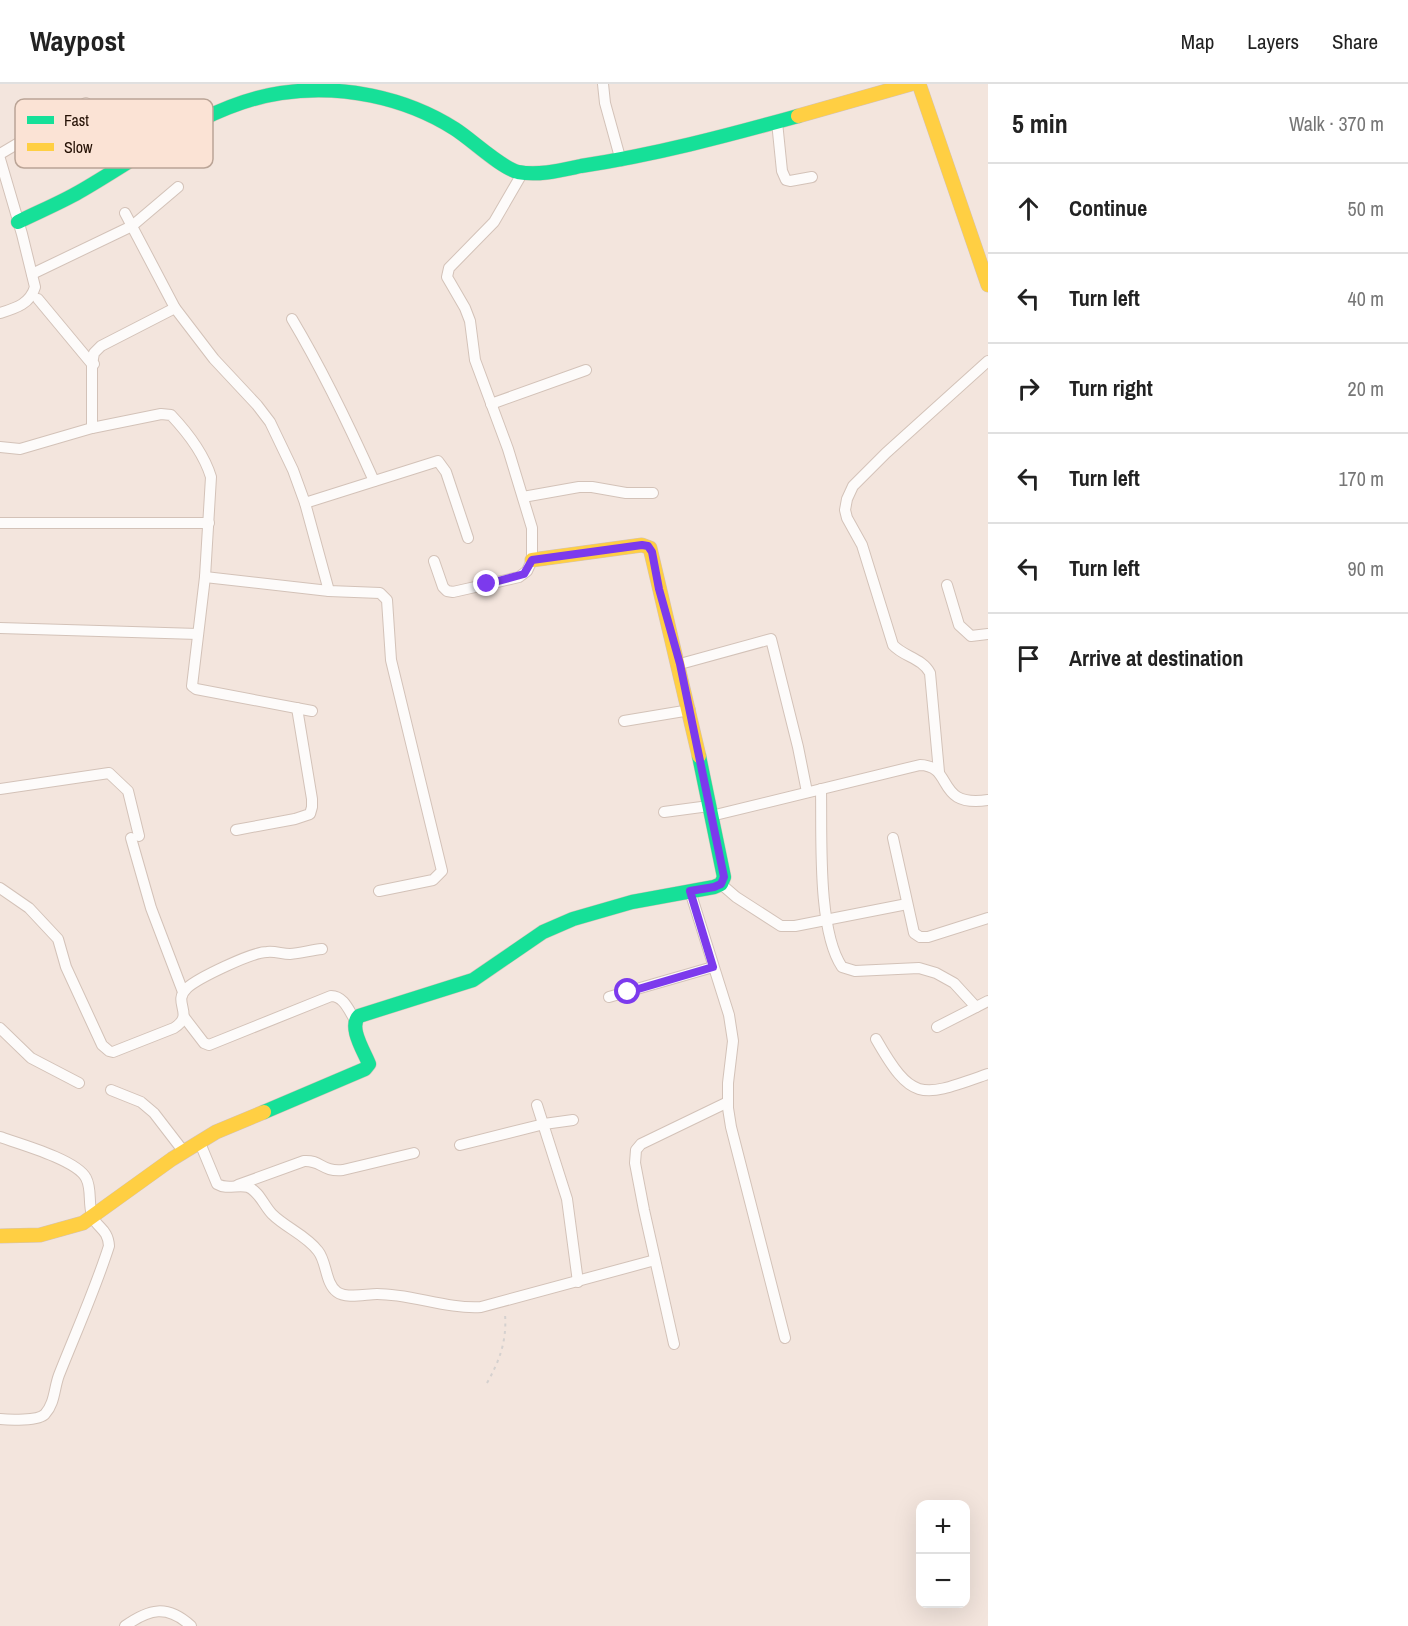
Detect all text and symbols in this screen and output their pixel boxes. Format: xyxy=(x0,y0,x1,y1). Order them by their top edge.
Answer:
text: Waypost xyxy=(30,22,125,60)
text: Map xyxy=(1181,27,1214,56)
text: Layers xyxy=(1247,27,1299,56)
text: Share xyxy=(1332,27,1378,56)
legend xyxy=(15,99,213,168)
text: 5 min xyxy=(1012,106,1068,141)
text: Fast xyxy=(64,109,89,131)
text: Walk · 370 m xyxy=(1289,110,1384,137)
text: Slow xyxy=(64,136,93,158)
icon: ahead xyxy=(1012,192,1045,225)
text: Continue xyxy=(1069,193,1147,223)
text: 50 m xyxy=(1348,195,1384,222)
icon: left xyxy=(1012,282,1045,315)
text: Turn left xyxy=(1069,283,1140,313)
text: 40 m xyxy=(1348,285,1384,312)
icon: right xyxy=(1012,372,1045,405)
text: Turn right xyxy=(1069,373,1153,403)
text: 20 m xyxy=(1348,375,1384,402)
icon: left xyxy=(1012,462,1045,495)
text: Turn left xyxy=(1069,463,1140,493)
text: 170 m xyxy=(1338,465,1384,492)
icon: left xyxy=(1012,552,1045,585)
text: Turn left xyxy=(1069,553,1140,583)
text: 90 m xyxy=(1348,555,1384,582)
route end xyxy=(473,570,499,596)
icon: arrive xyxy=(1012,642,1045,675)
text: Arrive at destination xyxy=(1069,643,1243,673)
route start xyxy=(614,978,640,1004)
map controls xyxy=(916,1500,970,1608)
button: + xyxy=(916,1500,970,1554)
button: − xyxy=(916,1554,970,1608)

